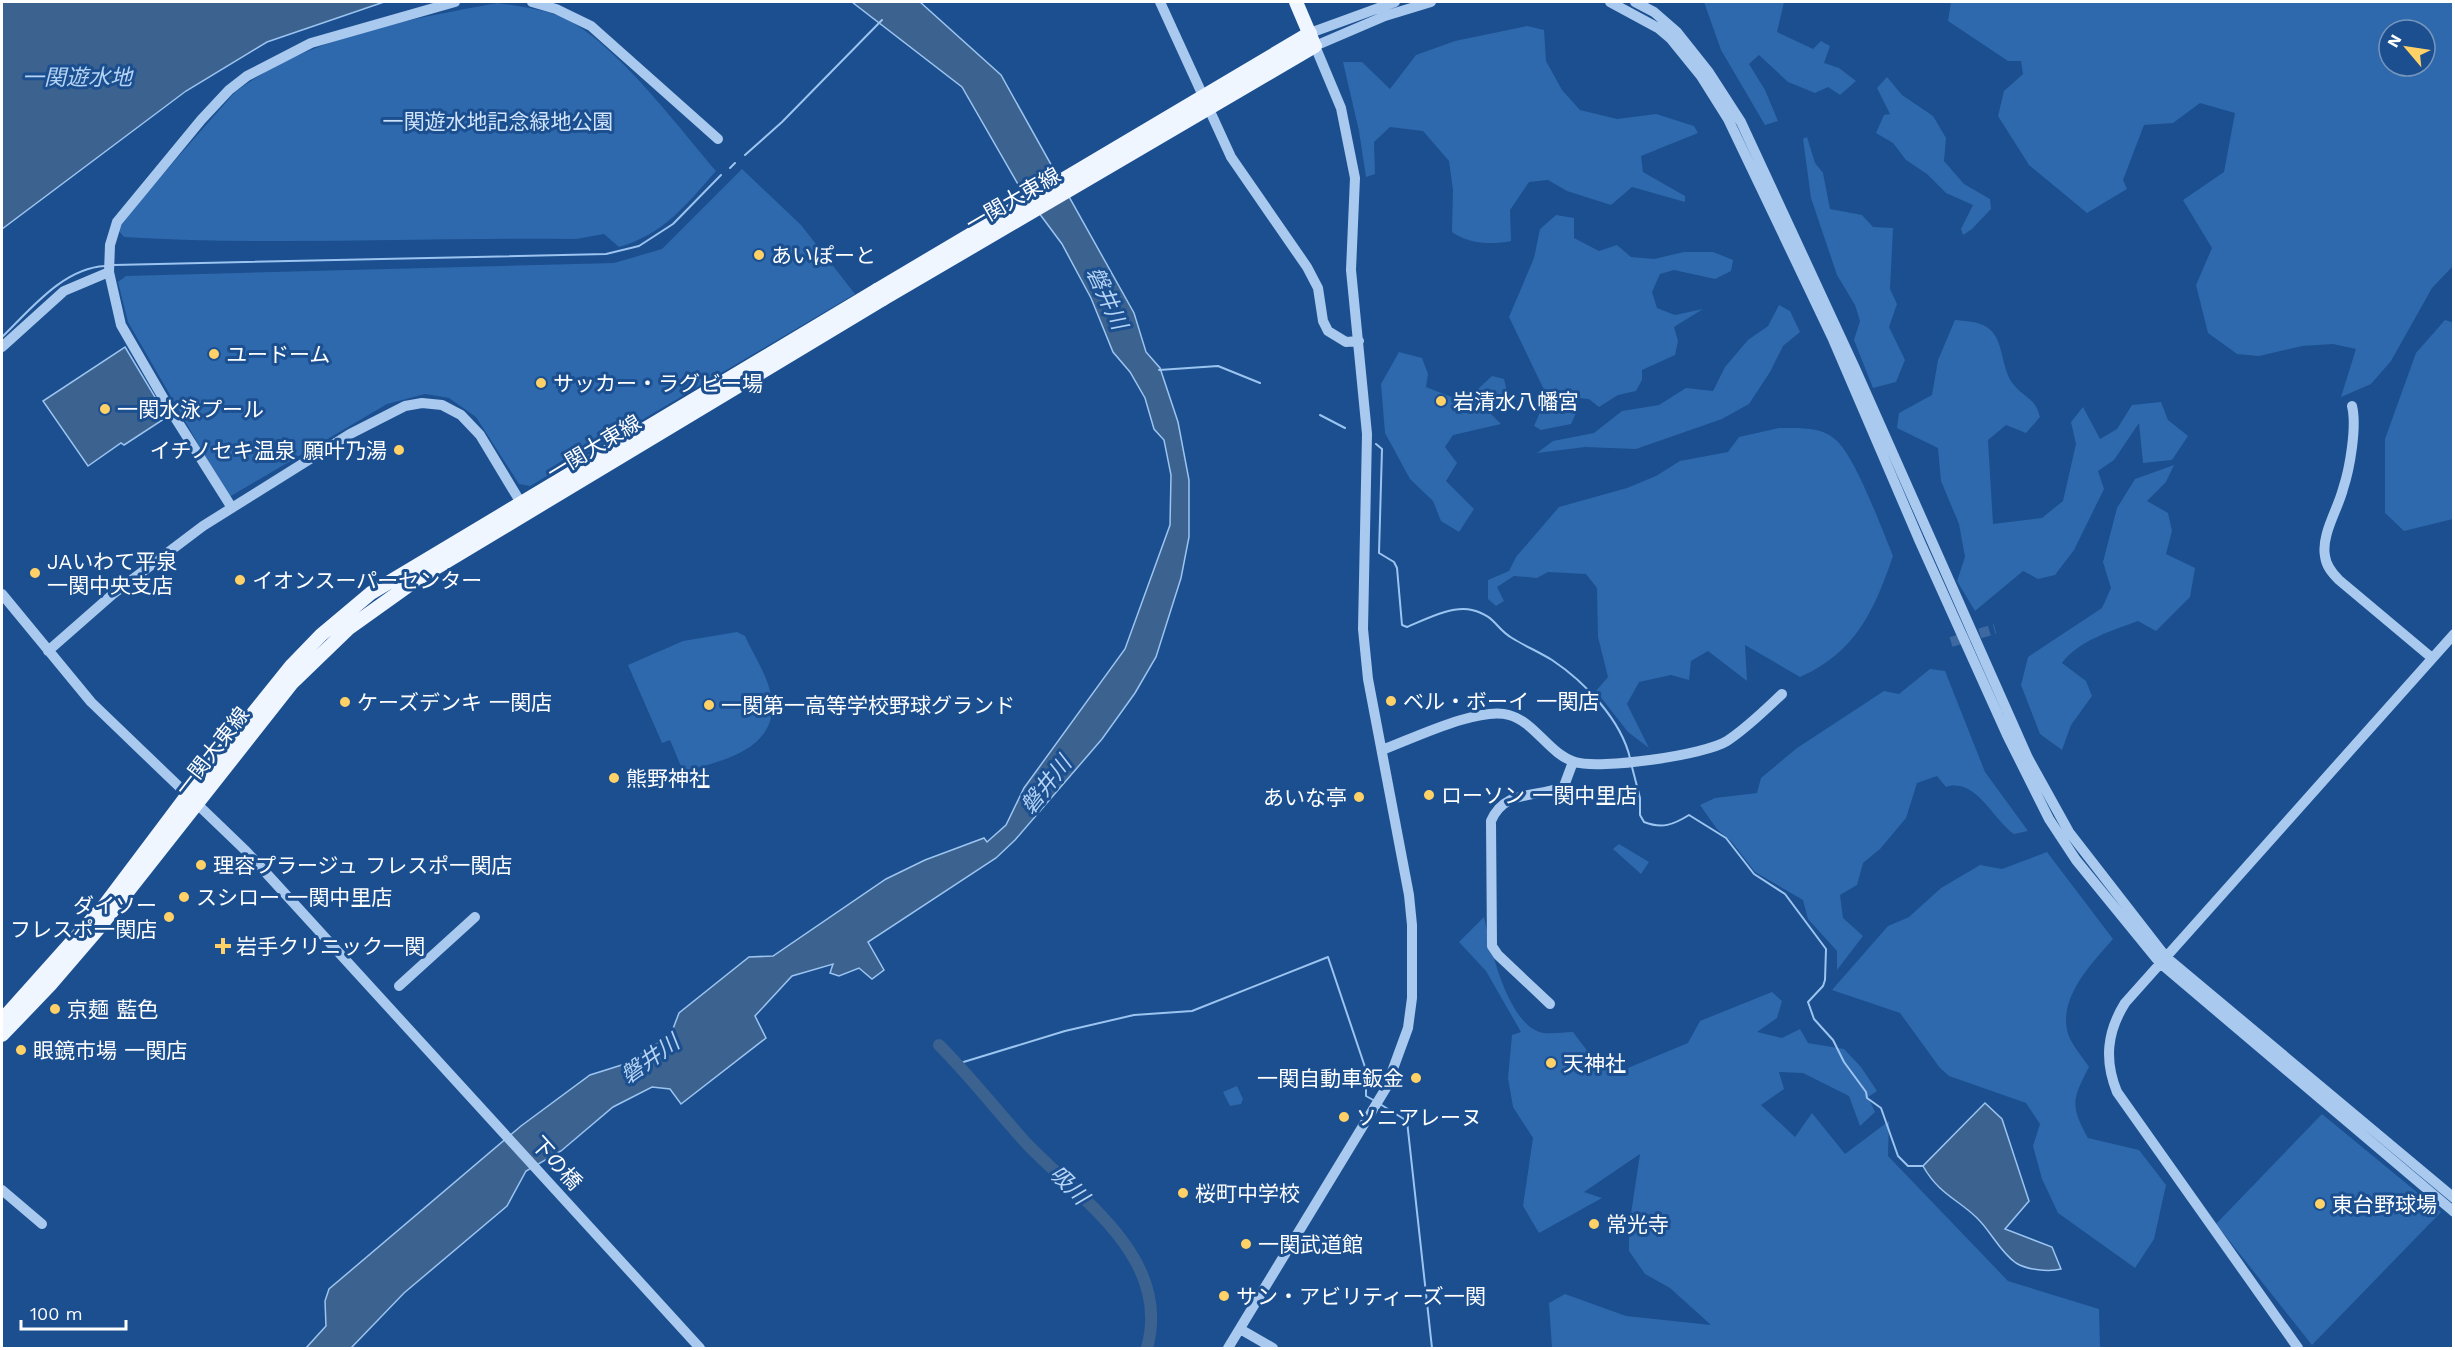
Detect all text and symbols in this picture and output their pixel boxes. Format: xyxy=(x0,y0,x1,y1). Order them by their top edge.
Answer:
north arrow xyxy=(2377,18,2437,78)
text: N xyxy=(2383,31,2406,51)
water label: 一関遊水地 xyxy=(22,65,134,90)
park label: 一関遊水地記念緑地公園 xyxy=(383,109,614,134)
street label: 一関大東線 xyxy=(961,162,1065,236)
place label: あいぽーと xyxy=(771,243,876,268)
marker: あいぽーと xyxy=(752,248,766,262)
water label: 磐井川 xyxy=(1082,263,1133,335)
place label: ユードーム xyxy=(226,342,330,367)
marker: ユードーム xyxy=(207,347,221,361)
place label: サッカー・ラグビー場 xyxy=(553,371,763,396)
marker: サッカー・ラグビー場 xyxy=(534,376,548,390)
place label: 岩清水八幡宮 xyxy=(1453,389,1579,414)
marker: 岩清水八幡宮 xyxy=(1434,394,1448,408)
place label: 一関水泳プール xyxy=(117,397,264,422)
marker: 一関水泳プール xyxy=(98,402,112,416)
street label: 一関大東線 xyxy=(543,409,645,485)
place label: イチノセキ温泉 願叶乃湯 xyxy=(149,438,387,463)
marker: イチノセキ温泉 願叶乃湯 xyxy=(392,443,406,457)
place label: JAいわて平泉 一関中央支店 xyxy=(47,549,177,598)
marker: JAいわて平泉 一関中央支店 xyxy=(28,566,42,580)
place label: イオンスーパーセンター xyxy=(252,568,482,593)
marker: イオンスーパーセンター xyxy=(233,573,247,587)
place label: ベル・ボーイ 一関店 xyxy=(1403,689,1599,714)
place label: ケーズデンキ 一関店 xyxy=(357,690,552,715)
place label: 一関第一高等学校野球グランド xyxy=(721,693,1015,718)
marker: ベル・ボーイ 一関店 xyxy=(1384,694,1398,708)
marker: ケーズデンキ 一関店 xyxy=(338,695,352,709)
marker: 一関第一高等学校野球グランド xyxy=(702,698,716,712)
street label: 一関大東線 xyxy=(170,702,254,800)
water label: 磐井川 xyxy=(1016,750,1077,819)
place label: 熊野神社 xyxy=(626,766,710,791)
marker: 熊野神社 xyxy=(607,771,621,785)
place label: ローソン 一関中里店 xyxy=(1441,783,1637,808)
place label: あいな亭 xyxy=(1263,785,1347,810)
marker: ローソン 一関中里店 xyxy=(1422,788,1436,802)
marker: あいな亭 xyxy=(1352,790,1366,804)
place label: 理容プラージュ フレスポ一関店 xyxy=(213,853,512,878)
marker: 理容プラージュ フレスポ一関店 xyxy=(194,858,208,872)
place label: スシロー 一関中里店 xyxy=(196,885,392,910)
marker: スシロー 一関中里店 xyxy=(177,890,191,904)
place label: ダイソー フレスポ一関店 xyxy=(10,893,157,942)
marker: ダイソー フレスポ一関店 xyxy=(162,910,176,924)
place label: 岩手クリニック一関 xyxy=(236,934,425,959)
marker: 岩手クリニック一関 xyxy=(214,937,232,955)
place label: 京麺 藍色 xyxy=(67,997,158,1022)
marker: 京麺 藍色 xyxy=(48,1002,62,1016)
water label: 磐井川 xyxy=(616,1028,686,1089)
place label: 眼鏡市場 一関店 xyxy=(33,1038,187,1063)
marker: 眼鏡市場 一関店 xyxy=(14,1043,28,1057)
place label: 天神社 xyxy=(1563,1051,1626,1076)
marker: 天神社 xyxy=(1544,1056,1558,1070)
place label: 一関自動車鈑金 xyxy=(1257,1066,1404,1091)
marker: 一関自動車鈑金 xyxy=(1409,1071,1423,1085)
place label: ソニアレーヌ xyxy=(1356,1105,1482,1130)
marker: ソニアレーヌ xyxy=(1337,1110,1351,1124)
street label: 下の橋 xyxy=(527,1131,587,1195)
water label: 吸川 xyxy=(1045,1161,1095,1211)
place label: 桜町中学校 xyxy=(1195,1181,1300,1206)
marker: 桜町中学校 xyxy=(1176,1186,1190,1200)
place label: 東台野球場 xyxy=(2332,1192,2437,1217)
marker: 東台野球場 xyxy=(2313,1197,2327,1211)
place label: 常光寺 xyxy=(1606,1212,1669,1237)
marker: 常光寺 xyxy=(1587,1217,1601,1231)
place label: 一関武道館 xyxy=(1258,1232,1363,1257)
marker: 一関武道館 xyxy=(1239,1237,1253,1251)
place label: サン・アビリティーズ一関 xyxy=(1236,1284,1486,1309)
marker: サン・アビリティーズ一関 xyxy=(1217,1289,1231,1303)
scale bar xyxy=(21,1293,126,1331)
text: 100 m xyxy=(30,1303,83,1324)

